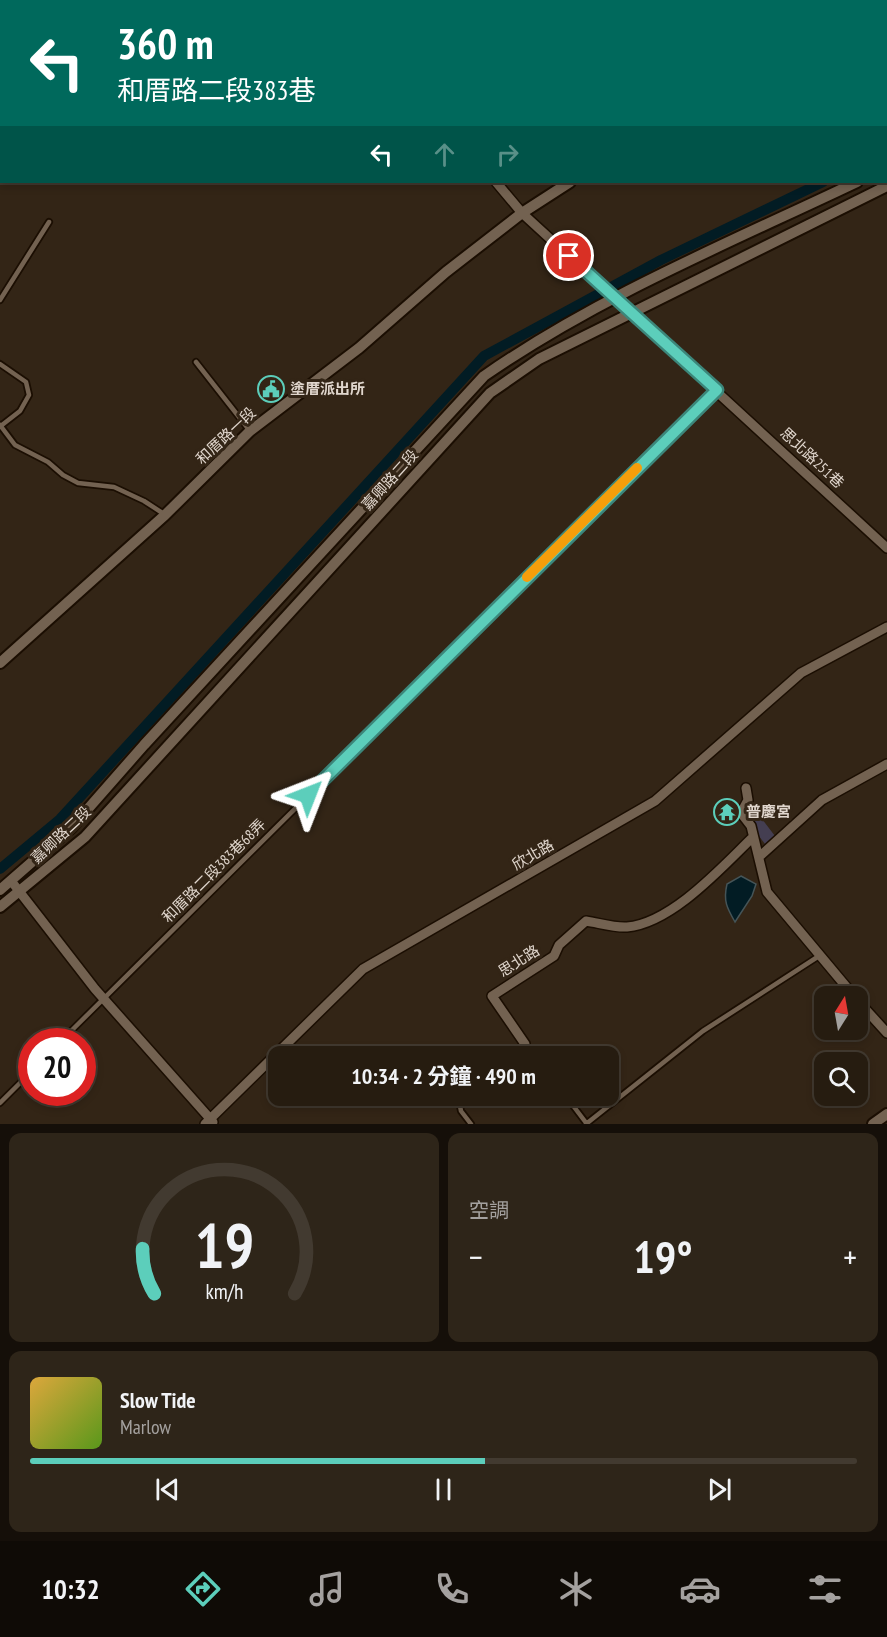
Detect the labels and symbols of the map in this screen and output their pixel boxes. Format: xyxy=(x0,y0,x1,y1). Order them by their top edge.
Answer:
pin xyxy=(543,230,594,281)
public building icon: 塗厝派出所 xyxy=(256,374,286,404)
place label: 塗厝派出所 xyxy=(290,379,365,398)
street label: 和厝路一段 xyxy=(192,403,260,468)
street label: 思北路251巷 xyxy=(777,423,848,492)
street label: 嘉卿路二段 xyxy=(357,445,422,514)
position arrow xyxy=(276,763,340,827)
temple icon: 普慶宮 xyxy=(712,797,742,827)
street label: 嘉卿路二段 xyxy=(27,802,95,867)
place label: 普慶宮 xyxy=(746,802,791,821)
street label: 和厝路二段383巷68弄 xyxy=(158,815,269,926)
street label: 欣北路 xyxy=(509,835,557,874)
street label: 思北路 xyxy=(495,941,543,981)
north arrow xyxy=(814,986,868,1040)
speed limit sign: 20 xyxy=(18,1028,96,1106)

